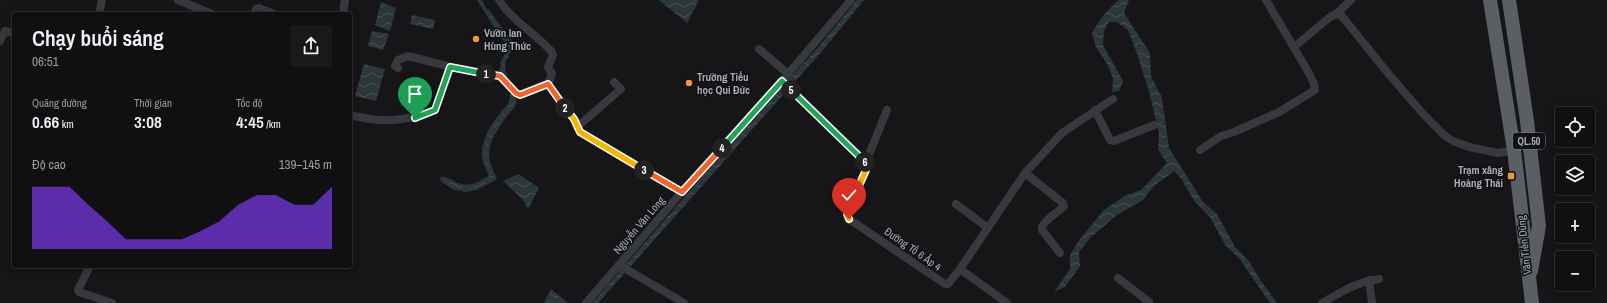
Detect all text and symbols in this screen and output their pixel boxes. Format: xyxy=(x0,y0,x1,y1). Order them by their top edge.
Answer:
text: Chạy buổi sáng xyxy=(32,23,164,53)
button: share xyxy=(290,25,332,67)
place label: Vườn lan Hùng Thức xyxy=(484,26,531,53)
marker: Vườn lan Hùng Thức xyxy=(471,34,481,44)
text: 06:51 xyxy=(32,53,59,70)
pin: 1 xyxy=(476,64,496,84)
text: 1 xyxy=(483,67,489,81)
place label: Trường Tiểu học Qui Đức xyxy=(697,70,750,97)
pin xyxy=(398,77,432,118)
marker: Trường Tiểu học Qui Đức xyxy=(684,78,694,88)
pin: 5 xyxy=(781,80,801,100)
icon: arrive xyxy=(404,83,426,105)
text: 5 xyxy=(788,83,794,97)
text: Quãng đường xyxy=(32,96,87,110)
text: Thời gian xyxy=(134,96,172,110)
text: Tốc độ xyxy=(236,96,263,110)
pin: 2 xyxy=(555,98,575,118)
text: 2 xyxy=(562,101,568,115)
map controls xyxy=(1555,107,1595,291)
button: locate xyxy=(1555,107,1595,147)
text: 0.66 xyxy=(32,110,59,133)
text: 3:08 xyxy=(134,110,162,133)
text: 4:45 xyxy=(236,110,264,133)
text: km xyxy=(59,117,74,131)
text: /km xyxy=(264,117,281,131)
road number: QL.50 xyxy=(1513,133,1545,149)
pin: 4 xyxy=(712,138,732,158)
text: 4 xyxy=(719,141,725,155)
pin: 6 xyxy=(855,152,875,172)
text: 6 xyxy=(862,155,868,169)
button: layers xyxy=(1555,155,1595,195)
text: Độ cao xyxy=(32,156,66,173)
text: 139–145 m xyxy=(279,156,332,173)
pin: 3 xyxy=(634,160,654,180)
text: 3 xyxy=(641,163,647,177)
place label: Trạm xăng Hoàng Thái xyxy=(1454,163,1503,190)
marker: Trạm xăng Hoàng Thái xyxy=(1506,171,1516,181)
pin xyxy=(832,178,866,219)
icon: check xyxy=(838,184,860,206)
street label: Nguyễn Văn Long xyxy=(610,193,668,257)
button: + xyxy=(1555,203,1595,243)
street label: Văn Tiến Dũng xyxy=(1514,215,1534,275)
street label: Đường Tổ 6 Ấp 4 xyxy=(882,224,944,274)
button: − xyxy=(1555,251,1595,291)

